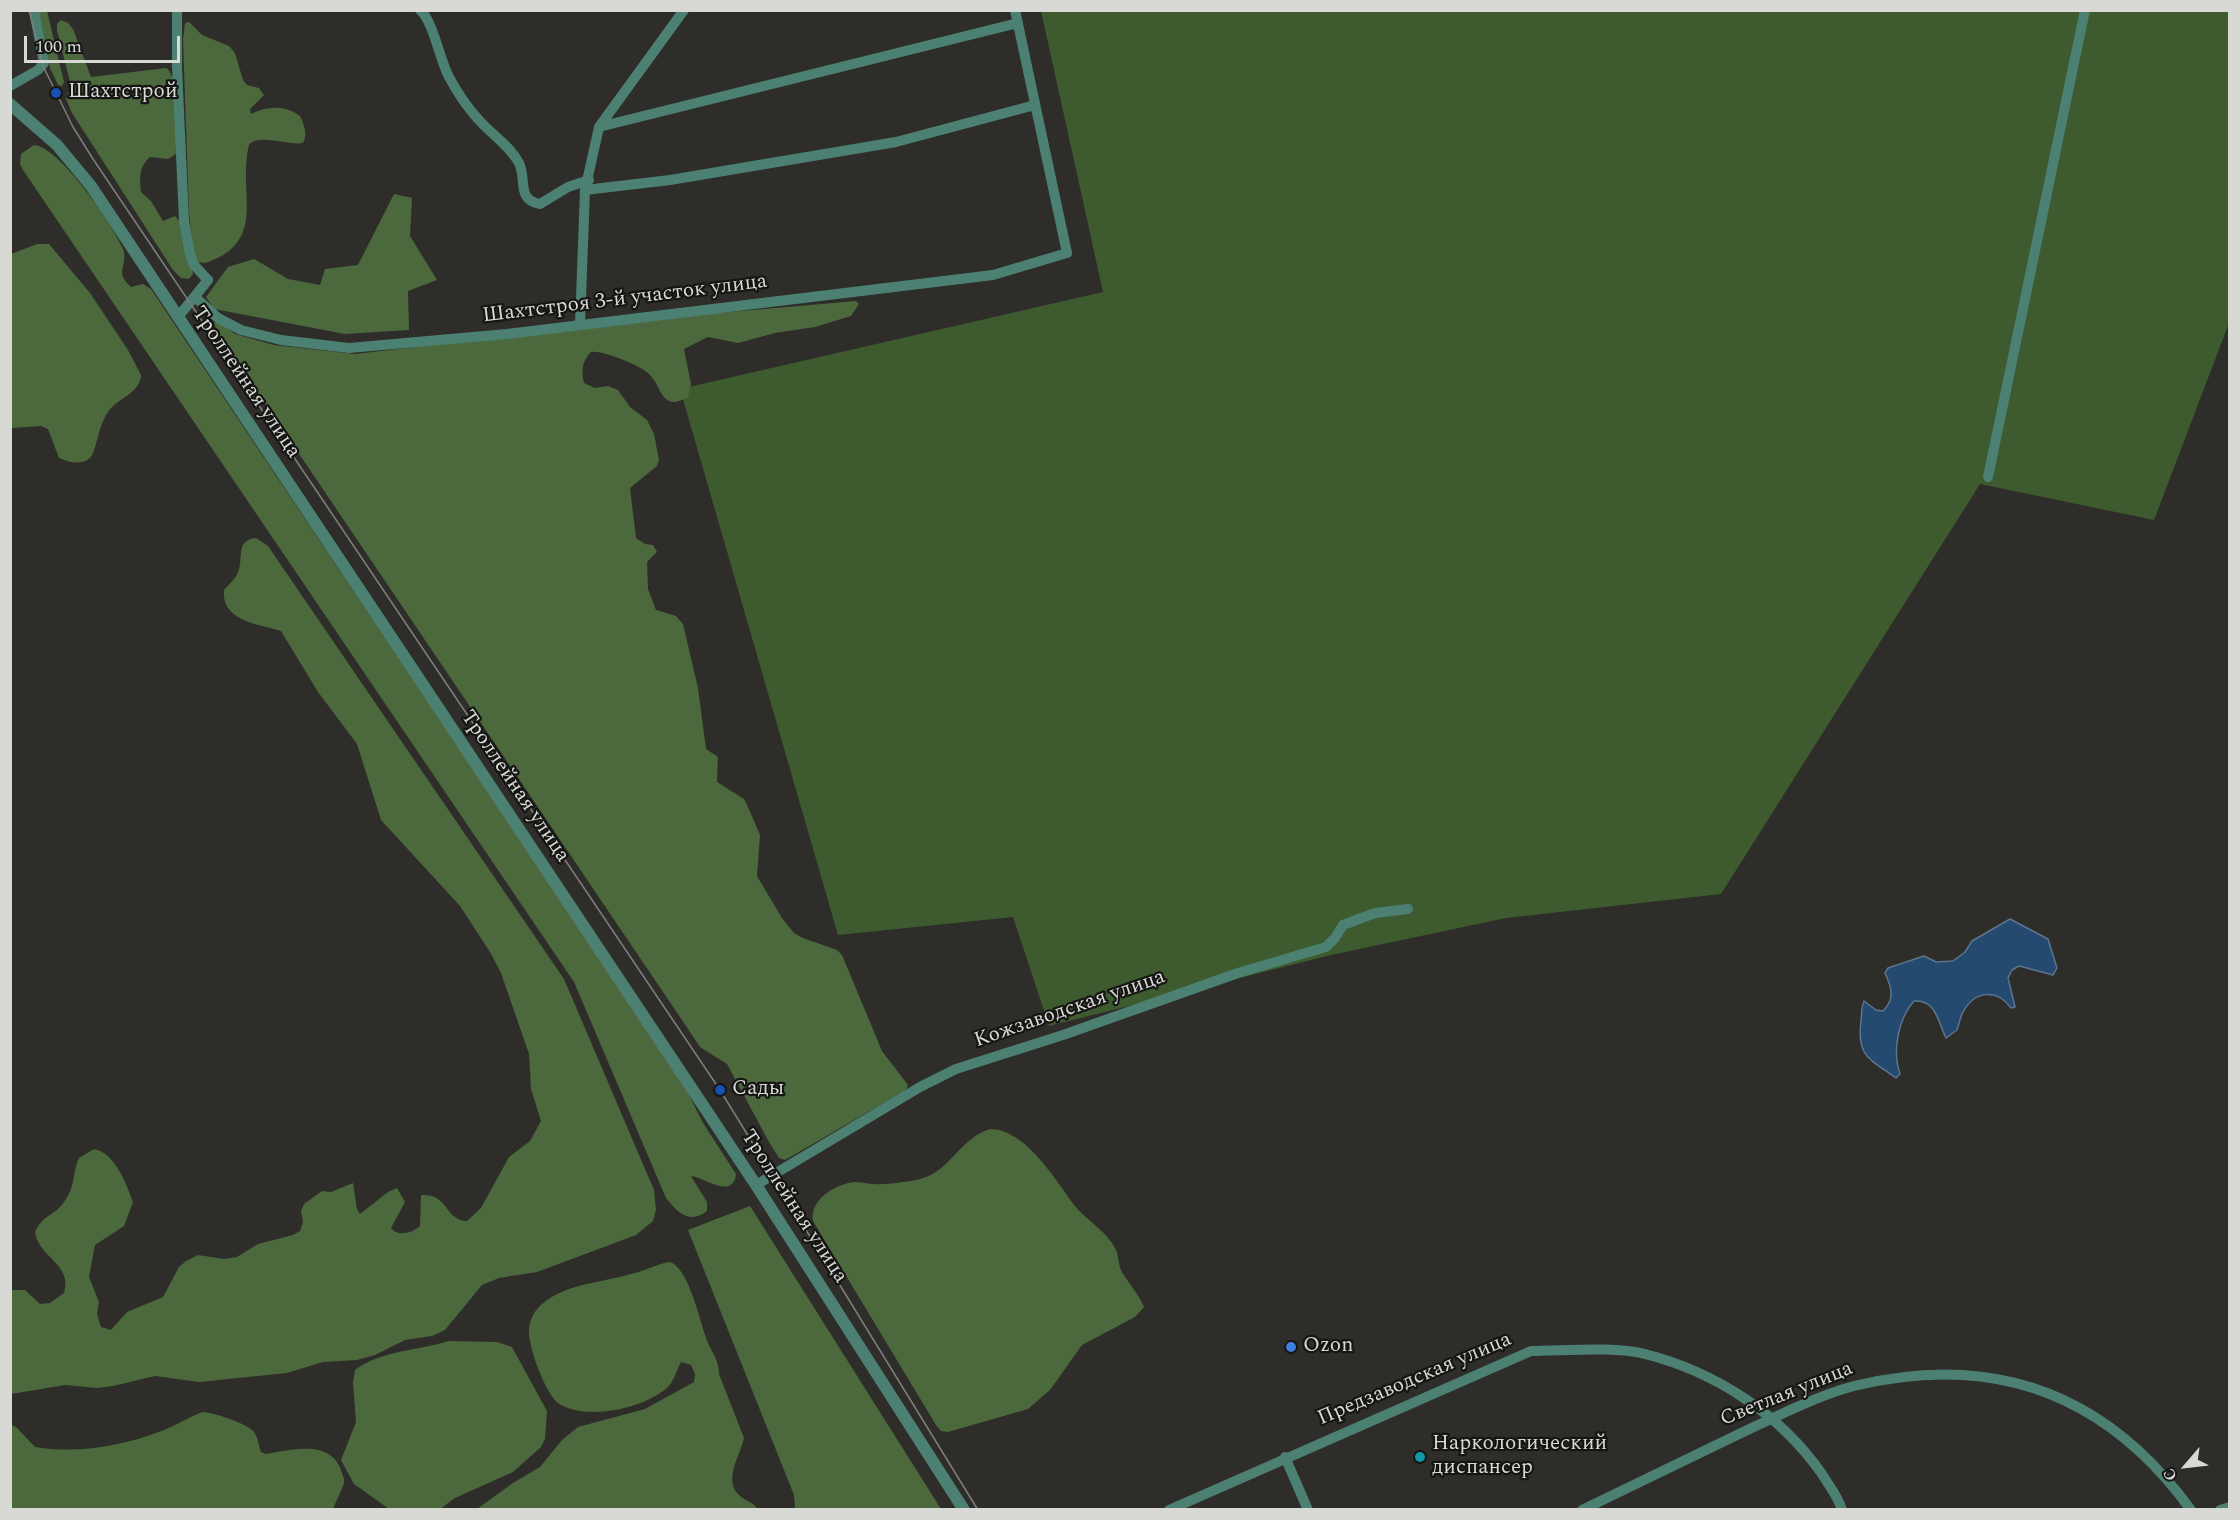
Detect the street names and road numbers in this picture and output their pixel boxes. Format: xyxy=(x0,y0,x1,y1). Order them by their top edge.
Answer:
street label: Шахтстроя 3-й участок улица xyxy=(481,270,769,330)
street label: Троллейная улица xyxy=(185,302,305,464)
street label: Троллейная улица xyxy=(454,706,574,868)
street label: Кожзаводская улица xyxy=(971,965,1169,1055)
street label: Троллейная улица xyxy=(734,1126,852,1288)
street label: Предзаводская улица xyxy=(1314,1328,1516,1432)
street label: Светлая улица xyxy=(1717,1357,1857,1433)

